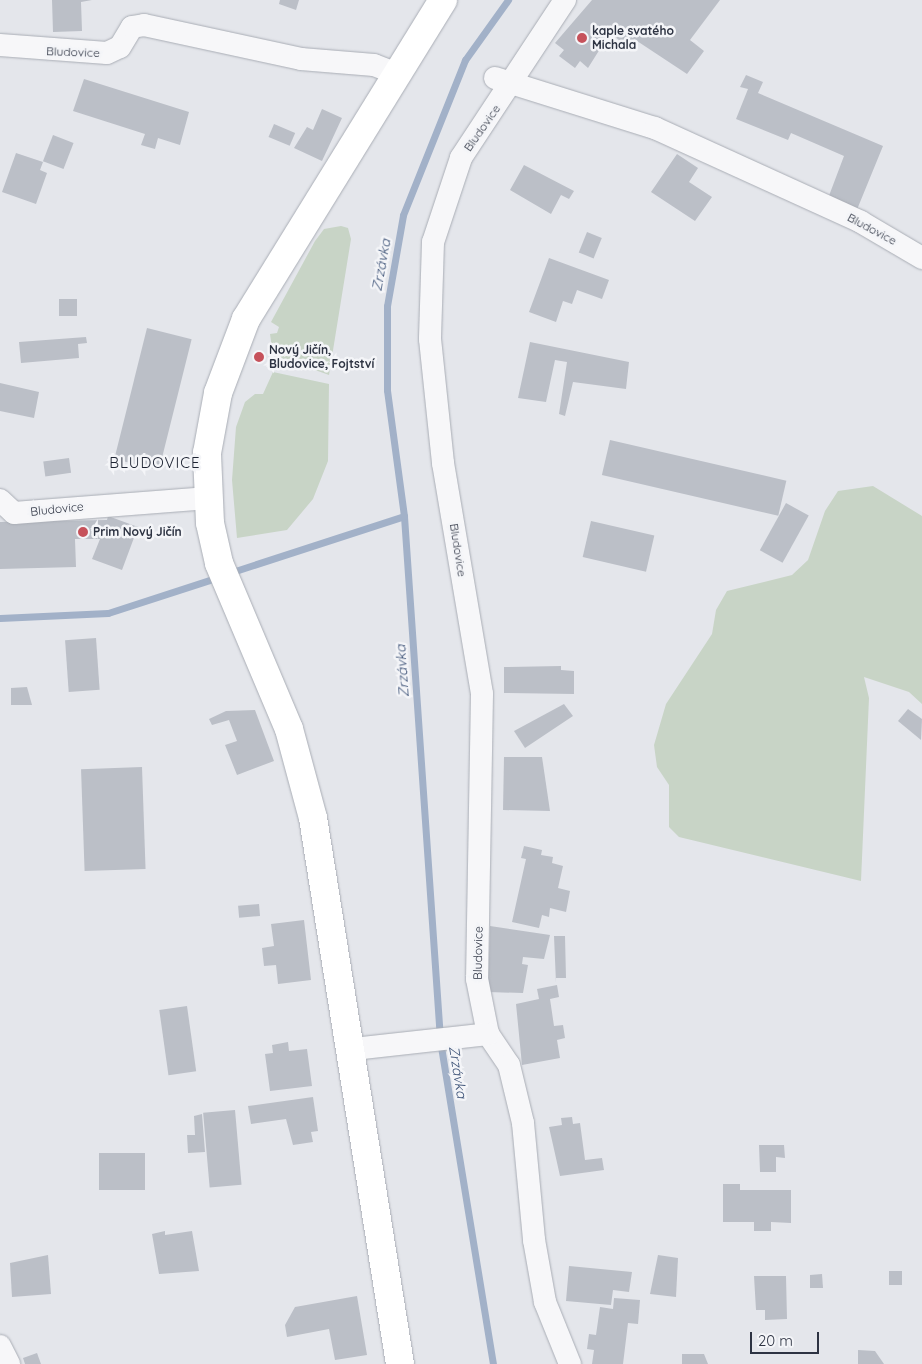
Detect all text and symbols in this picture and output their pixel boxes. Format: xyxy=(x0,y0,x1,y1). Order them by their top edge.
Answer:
place label: kaple svatého Michala xyxy=(592,24,674,52)
marker: kaple svatého Michala xyxy=(576,32,588,44)
street label: Bludovice xyxy=(46,44,100,60)
street label: Bludovice xyxy=(461,102,503,154)
street label: Bludovice xyxy=(845,210,899,248)
water label: Zrzávka xyxy=(368,238,394,292)
place label: Nový Jičín, Bludovice, Fojtství xyxy=(269,343,374,371)
marker: Nový Jičín, Bludovice, Fojtství xyxy=(253,351,265,363)
district label: BLUDOVICE xyxy=(108,454,202,472)
street label: Bludovice xyxy=(30,499,84,519)
street label: Bludovice xyxy=(447,522,469,578)
place label: Prim Nový Jičín xyxy=(93,525,182,539)
marker: Prim Nový Jičín xyxy=(77,526,89,538)
water label: Zrzávka xyxy=(392,644,412,698)
street label: Bludovice xyxy=(470,926,486,980)
water label: Zrzávka xyxy=(446,1045,470,1099)
scale bar xyxy=(752,1322,821,1354)
text: 20 m xyxy=(758,1331,793,1350)

